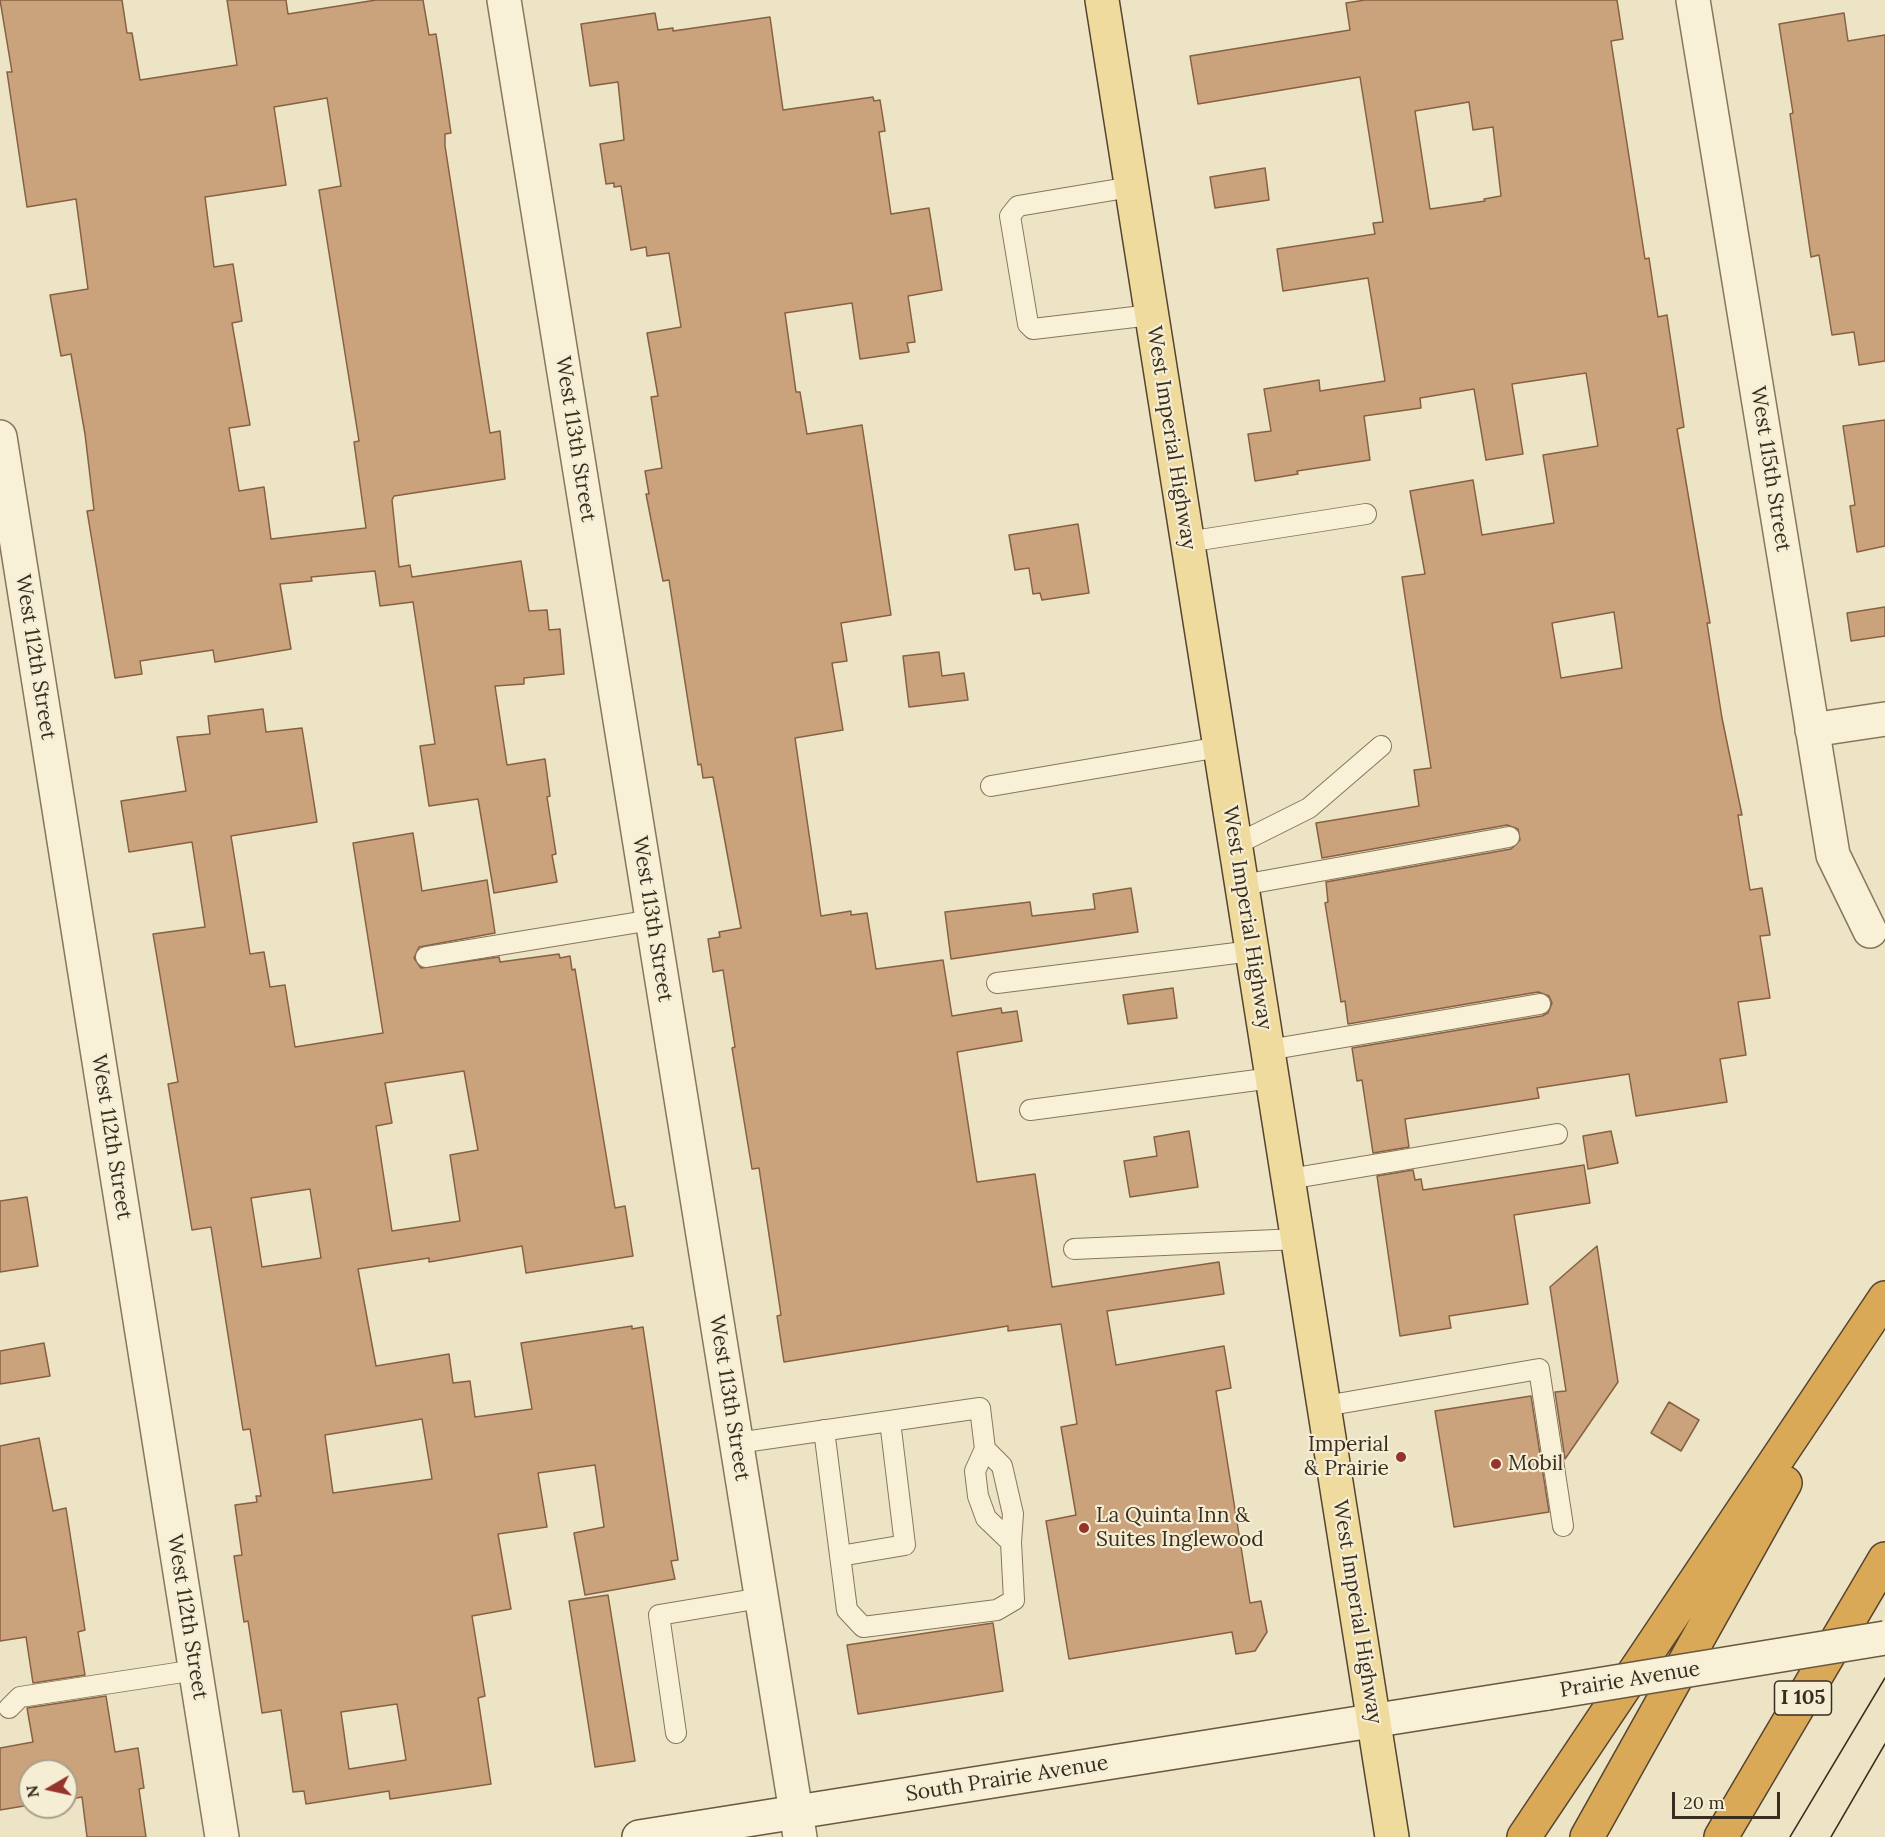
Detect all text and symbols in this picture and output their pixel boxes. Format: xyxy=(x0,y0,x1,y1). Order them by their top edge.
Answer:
street label: West Imperial Highway xyxy=(1141,324,1201,552)
street label: West 113th Street xyxy=(549,354,601,524)
street label: West 115th Street xyxy=(1744,384,1796,554)
street label: West 112th Street xyxy=(9,572,61,742)
street label: West Imperial Highway xyxy=(1217,804,1277,1032)
street label: West 113th Street xyxy=(626,834,678,1004)
street label: West 112th Street xyxy=(85,1052,137,1222)
street label: West 113th Street xyxy=(703,1313,755,1483)
place label: Imperial & Prairie xyxy=(1304,1432,1389,1482)
marker: Imperial & Prairie xyxy=(1394,1450,1408,1464)
place label: Mobil xyxy=(1508,1451,1563,1477)
marker: Mobil xyxy=(1489,1457,1503,1471)
street label: West Imperial Highway xyxy=(1327,1498,1387,1726)
place label: La Quinta Inn & Suites Inglewood xyxy=(1096,1503,1264,1553)
marker: La Quinta Inn & Suites Inglewood xyxy=(1077,1521,1091,1535)
street label: West 112th Street xyxy=(161,1532,213,1702)
street label: Prairie Avenue xyxy=(1558,1656,1702,1704)
road number: I 105 xyxy=(1774,1681,1832,1715)
street label: South Prairie Avenue xyxy=(904,1751,1110,1807)
north arrow xyxy=(18,1759,78,1819)
scale bar xyxy=(1675,1780,1783,1818)
text: N xyxy=(21,1784,43,1799)
text: 20 m xyxy=(1683,1791,1725,1814)

